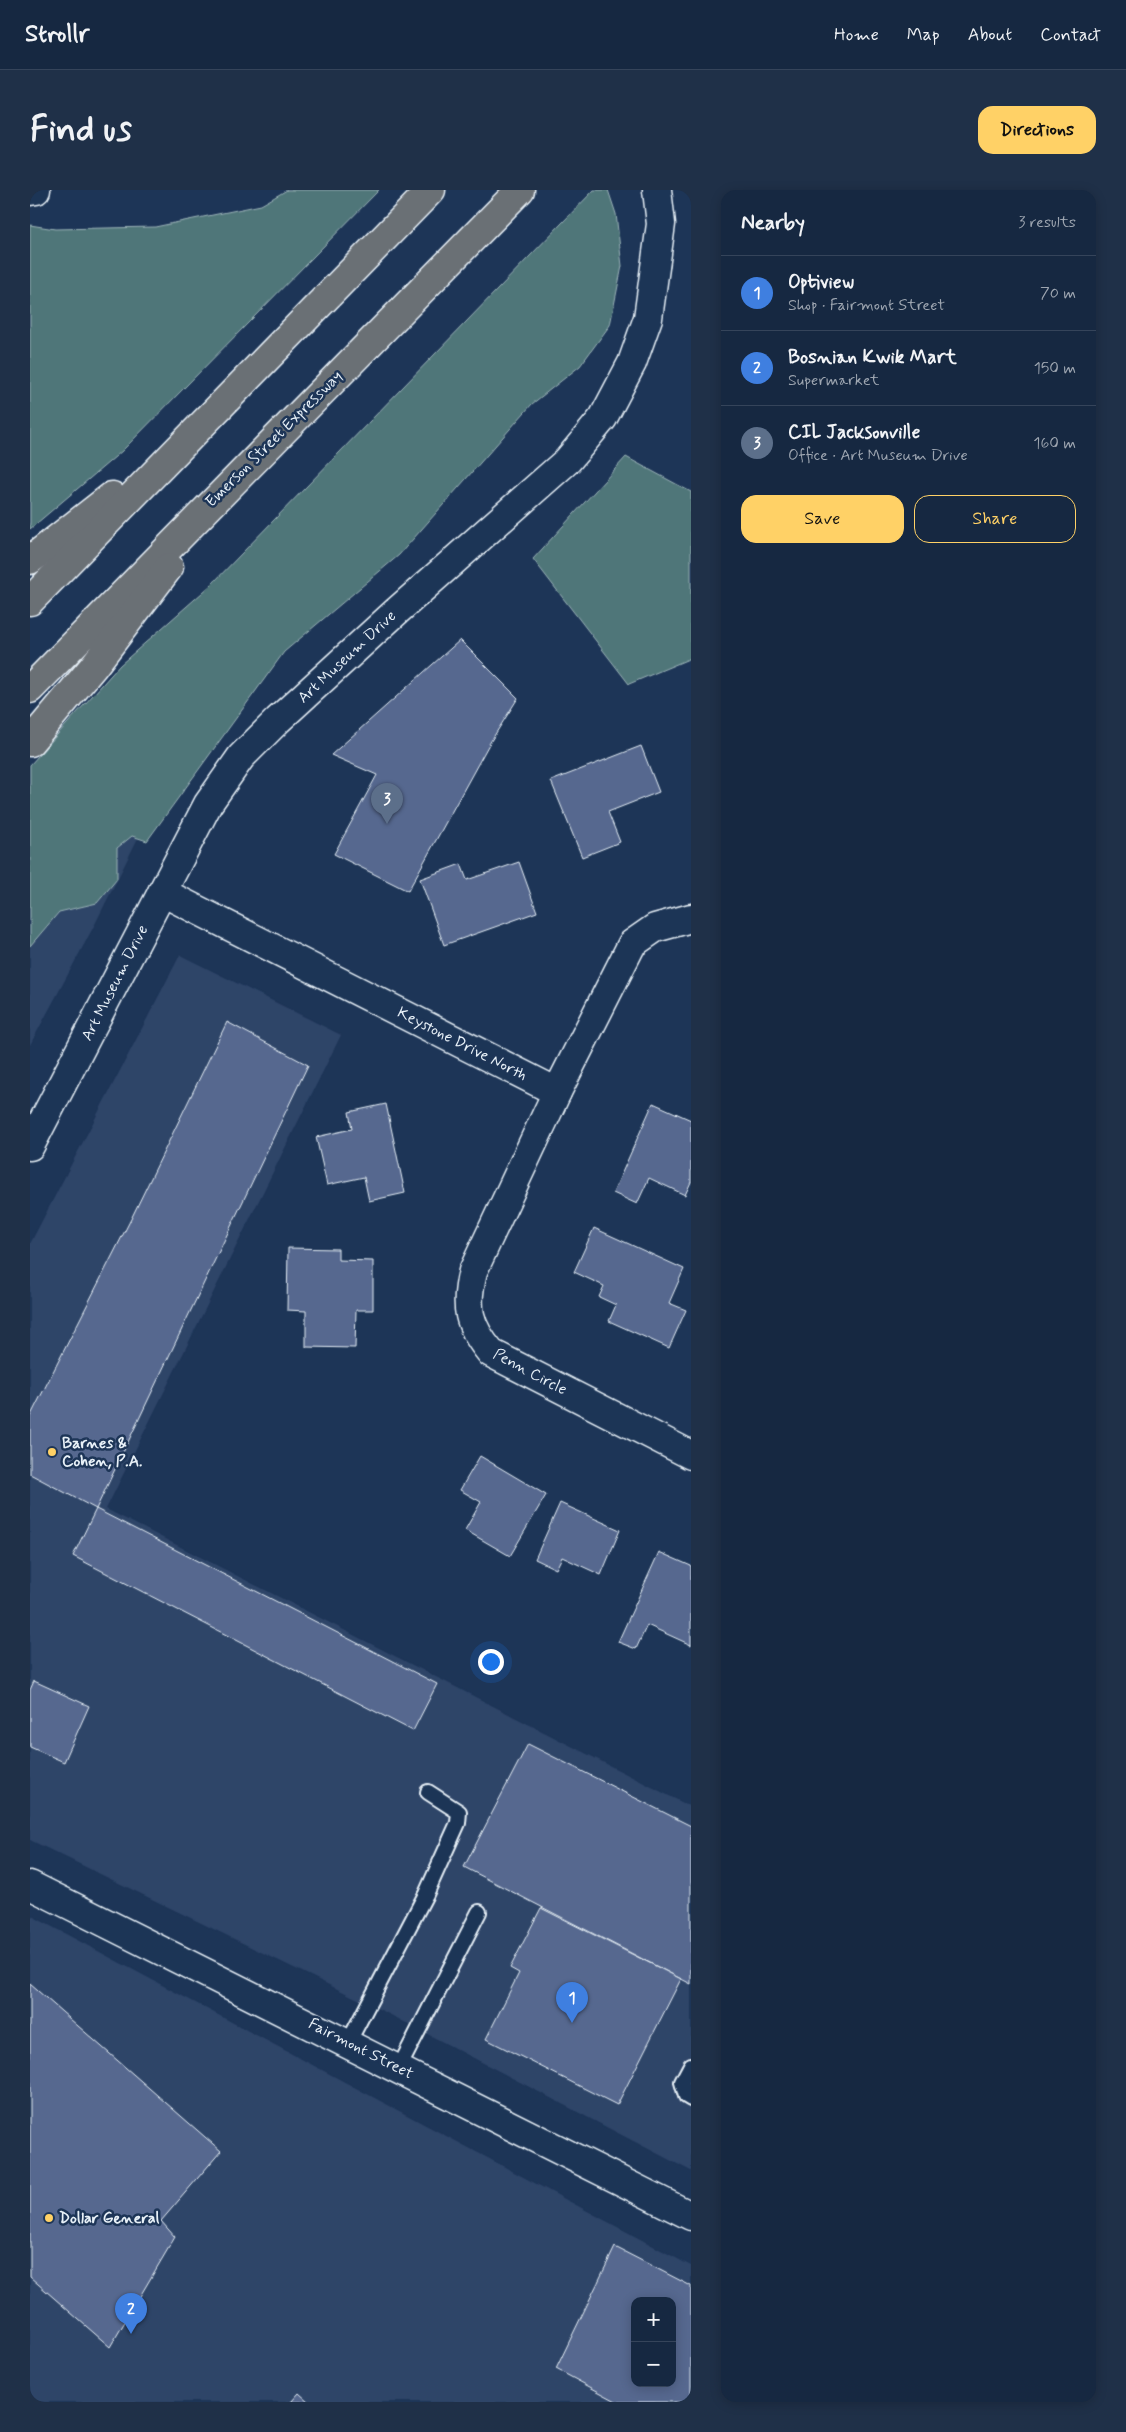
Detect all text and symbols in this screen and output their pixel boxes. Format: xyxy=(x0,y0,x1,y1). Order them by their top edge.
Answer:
text: Strollr xyxy=(25,19,89,50)
text: Home xyxy=(834,23,879,47)
text: Map xyxy=(907,23,940,47)
text: About xyxy=(968,23,1012,47)
text: Contact xyxy=(1040,23,1101,47)
button: Directions xyxy=(978,106,1096,154)
text: Find us xyxy=(30,107,132,153)
text: Nearby xyxy=(741,209,805,237)
text: 3 results xyxy=(1018,212,1076,233)
text: Optiview xyxy=(788,270,854,295)
text: 1 xyxy=(753,283,761,304)
text: 70 m xyxy=(1040,283,1076,304)
text: Shop · Fairmont Street xyxy=(788,295,945,316)
text: Bosnian Kwik Mart xyxy=(788,345,957,370)
text: 2 xyxy=(753,358,761,379)
text: 150 m xyxy=(1034,358,1076,379)
street label: Emerson Street Expressway xyxy=(201,366,347,512)
text: Supermarket xyxy=(788,370,879,391)
text: CIL Jacksonville xyxy=(788,420,920,445)
text: 3 xyxy=(753,433,761,454)
text: 160 m xyxy=(1033,433,1076,454)
text: Office · Art Museum Drive xyxy=(788,445,968,466)
button: Save xyxy=(741,495,904,543)
button: Share xyxy=(914,495,1076,543)
street label: Art Museum Drive xyxy=(293,606,401,708)
pin: 3 xyxy=(371,783,403,824)
street label: Art Museum Drive xyxy=(77,921,153,1045)
street label: Keystone Drive North xyxy=(393,1002,531,1086)
street label: Penn Circle xyxy=(489,1344,571,1400)
place label: Barnes & Cohen, P.A. xyxy=(62,1433,142,1472)
marker: Barnes & Cohen, P.A. xyxy=(46,1446,58,1458)
your location xyxy=(478,1649,504,1675)
pin: 1 xyxy=(556,1982,588,2023)
street label: Fairmont Street xyxy=(305,2013,418,2085)
place label: Dollar General xyxy=(59,2208,159,2229)
marker: Dollar General xyxy=(43,2212,55,2224)
pin: 2 xyxy=(115,2293,147,2334)
map controls xyxy=(631,2297,676,2387)
button: + xyxy=(631,2297,676,2342)
button: − xyxy=(631,2342,676,2387)

